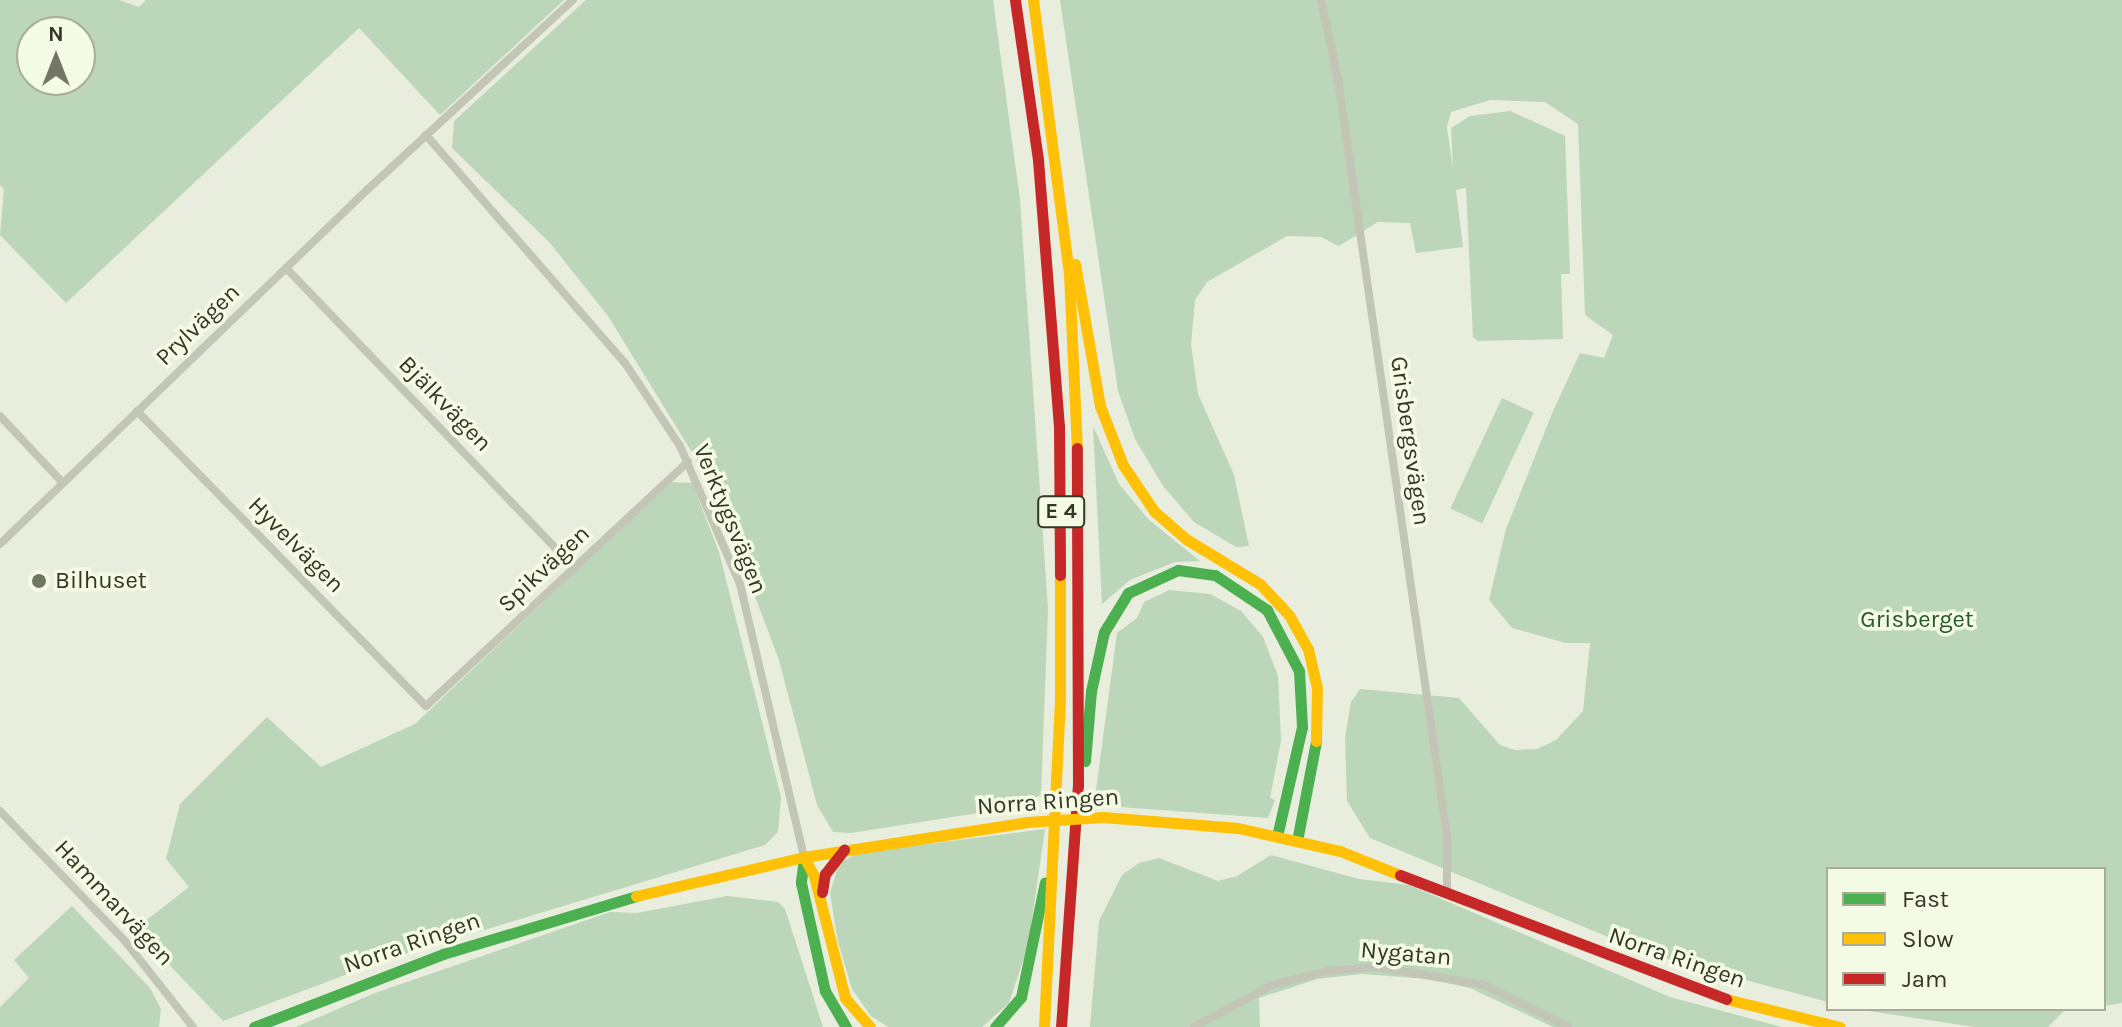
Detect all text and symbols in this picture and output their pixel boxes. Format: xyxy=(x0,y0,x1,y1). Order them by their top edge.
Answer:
north arrow xyxy=(16,16,96,96)
text: N xyxy=(48,21,64,47)
street label: Prylvägen xyxy=(150,278,246,372)
street label: Bjälkvägen xyxy=(392,350,498,458)
street label: Grisbergsvägen xyxy=(1384,355,1436,527)
street label: Verktygsvägen xyxy=(687,440,773,598)
street label: Hyvelvägen xyxy=(242,491,350,599)
road number: E 4 xyxy=(1037,494,1085,530)
street label: Spikvägen xyxy=(492,519,596,619)
place label: Bilhuset xyxy=(55,567,147,595)
marker: Bilhuset xyxy=(30,572,48,590)
park label: Grisberget xyxy=(1860,606,1974,634)
street label: Norra Ringen xyxy=(976,783,1120,821)
street label: Hammarvägen xyxy=(48,834,180,972)
legend xyxy=(1826,867,2106,1011)
text: Fast xyxy=(1902,885,1949,913)
street label: Norra Ringen xyxy=(340,906,484,980)
street label: Norra Ringen xyxy=(1605,921,1749,995)
text: Slow xyxy=(1902,925,1954,953)
street label: Nygatan xyxy=(1359,936,1453,972)
text: Jam xyxy=(1902,965,1947,993)

